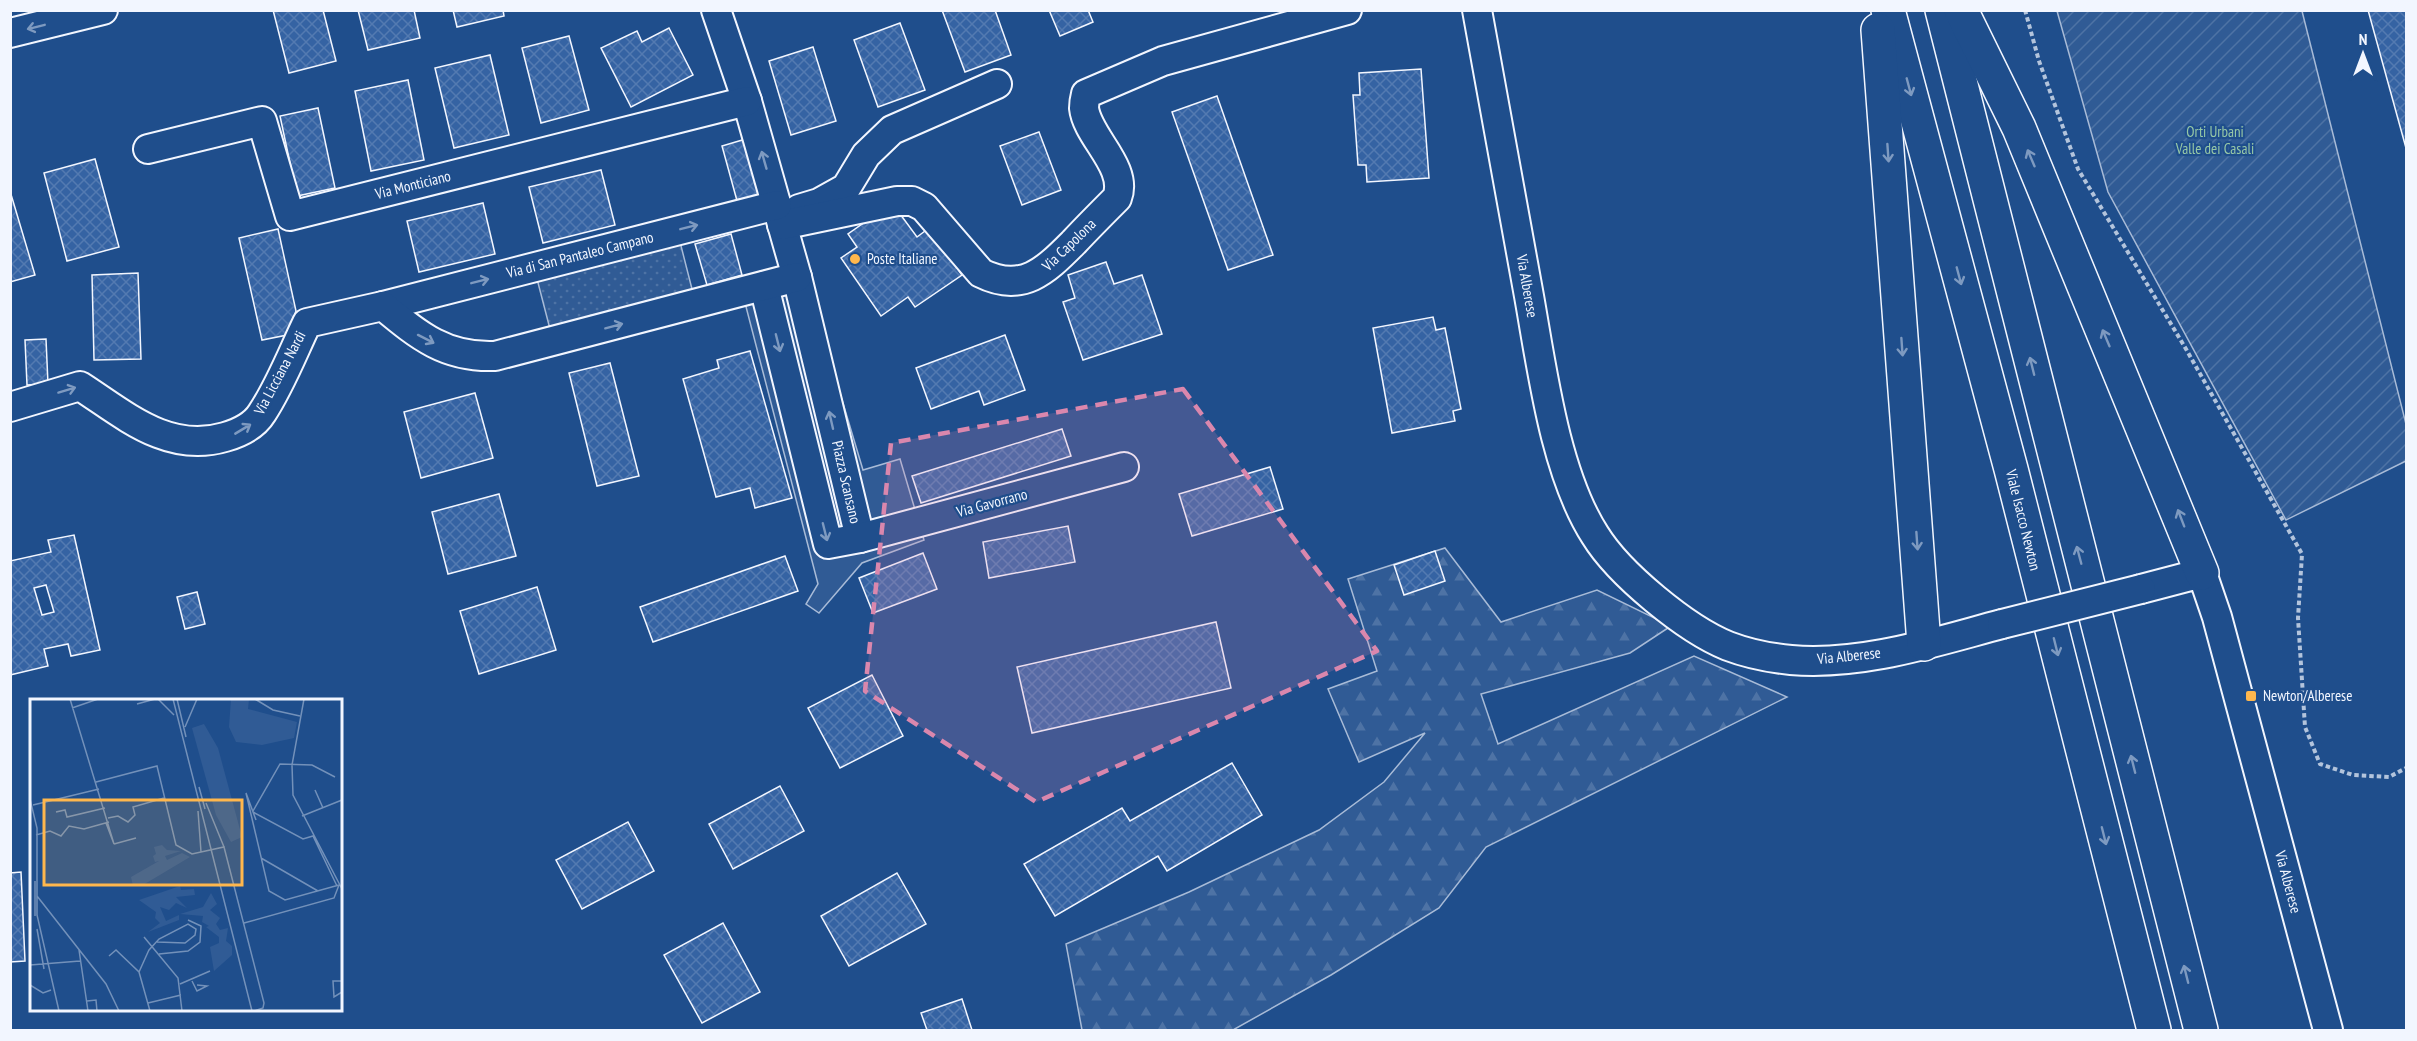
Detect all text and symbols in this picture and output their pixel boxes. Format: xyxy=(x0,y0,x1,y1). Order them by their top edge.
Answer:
one-way arrow xyxy=(27,21,46,33)
north arrow xyxy=(2333,24,2393,84)
text: N xyxy=(2359,29,2367,49)
one-way arrow xyxy=(1903,77,1915,96)
park label: Orti Urbani Valle dei Casali xyxy=(2175,122,2254,158)
one-way arrow xyxy=(1882,142,1893,162)
one-way arrow xyxy=(2025,149,2036,168)
one-way arrow xyxy=(758,151,769,170)
street label: Via Monticiano xyxy=(372,166,453,203)
street label: Via Capolona xyxy=(1037,214,1100,276)
one-way arrow xyxy=(679,221,698,233)
street label: Via di San Pantaleo Campano xyxy=(503,227,655,282)
place label: Poste Italiane xyxy=(867,249,937,268)
marker: Poste Italiane xyxy=(848,252,862,266)
street label: Via Alberese xyxy=(1512,252,1542,319)
one-way arrow xyxy=(1954,266,1965,285)
one-way arrow xyxy=(470,275,489,287)
one-way arrow xyxy=(604,320,623,331)
street label: Via Licciana Nardi xyxy=(249,328,310,419)
one-way arrow xyxy=(2100,329,2111,347)
one-way arrow xyxy=(417,333,434,345)
one-way arrow xyxy=(772,333,784,352)
one-way arrow xyxy=(1897,337,1908,357)
one-way arrow xyxy=(2025,357,2037,376)
one-way arrow xyxy=(57,384,76,395)
one-way arrow xyxy=(825,411,837,430)
one-way arrow xyxy=(234,423,251,435)
street label: Piazza Scansano xyxy=(828,439,865,525)
street label: Viale Isacco Newton xyxy=(2002,466,2045,572)
street label: Via Gavorrano xyxy=(953,484,1029,521)
one-way arrow xyxy=(2175,509,2186,528)
one-way arrow xyxy=(819,522,831,541)
one-way arrow xyxy=(1912,531,1923,551)
one-way arrow xyxy=(2073,546,2085,565)
one-way arrow xyxy=(2051,637,2062,656)
street label: Via Alberese xyxy=(1815,643,1882,668)
place label: Newton/Alberese xyxy=(2263,686,2352,705)
marker: Newton/Alberese xyxy=(2244,689,2258,703)
inset map xyxy=(30,699,342,1011)
one-way arrow xyxy=(2127,755,2138,774)
one-way arrow xyxy=(2099,826,2110,845)
street label: Via Alberese xyxy=(2271,848,2306,915)
one-way arrow xyxy=(2180,965,2192,984)

